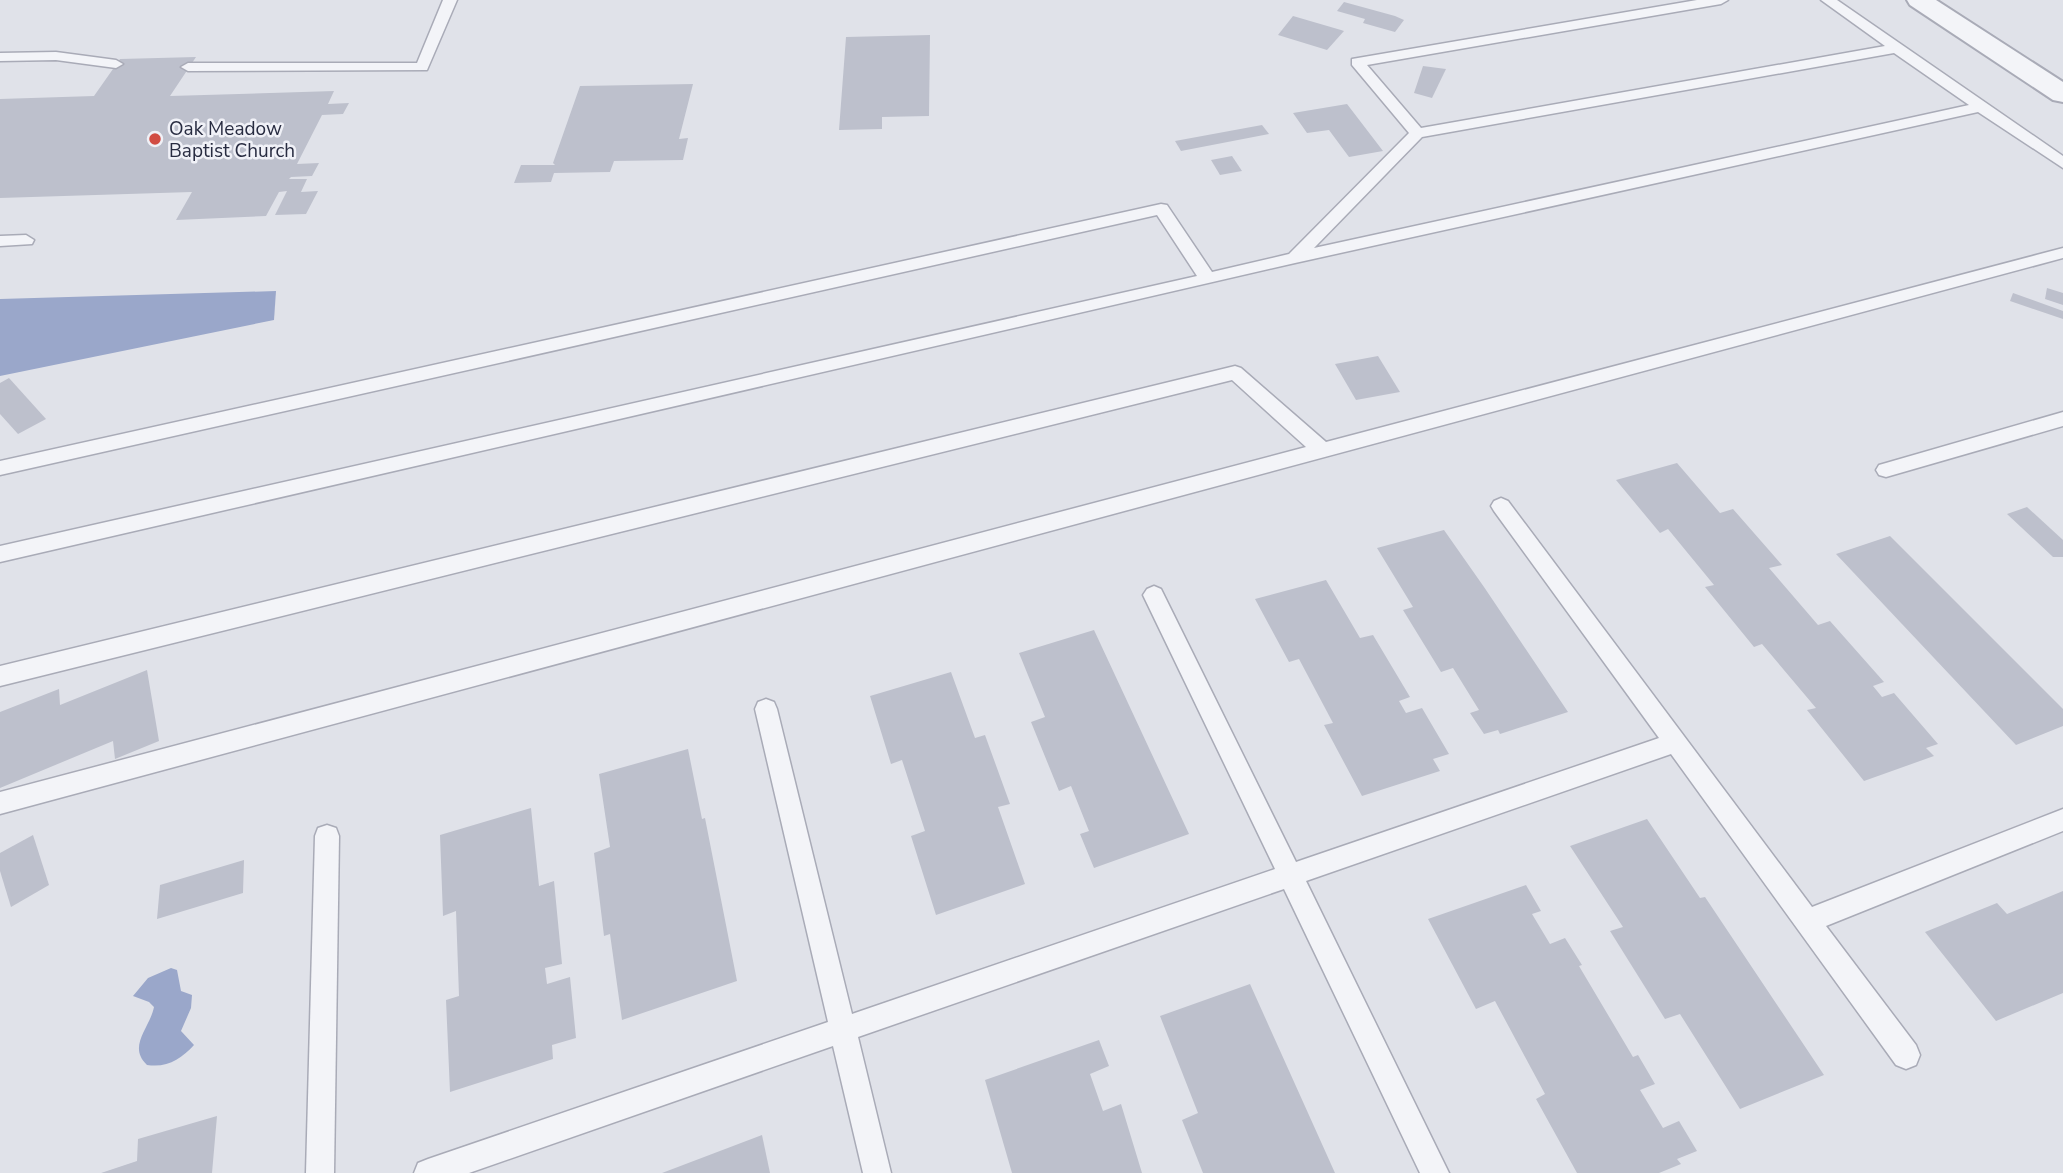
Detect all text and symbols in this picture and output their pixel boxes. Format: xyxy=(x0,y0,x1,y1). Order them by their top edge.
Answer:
place label: Oak Meadow Baptist Church xyxy=(169,116,295,164)
marker: Oak Meadow Baptist Church xyxy=(147,131,163,147)

